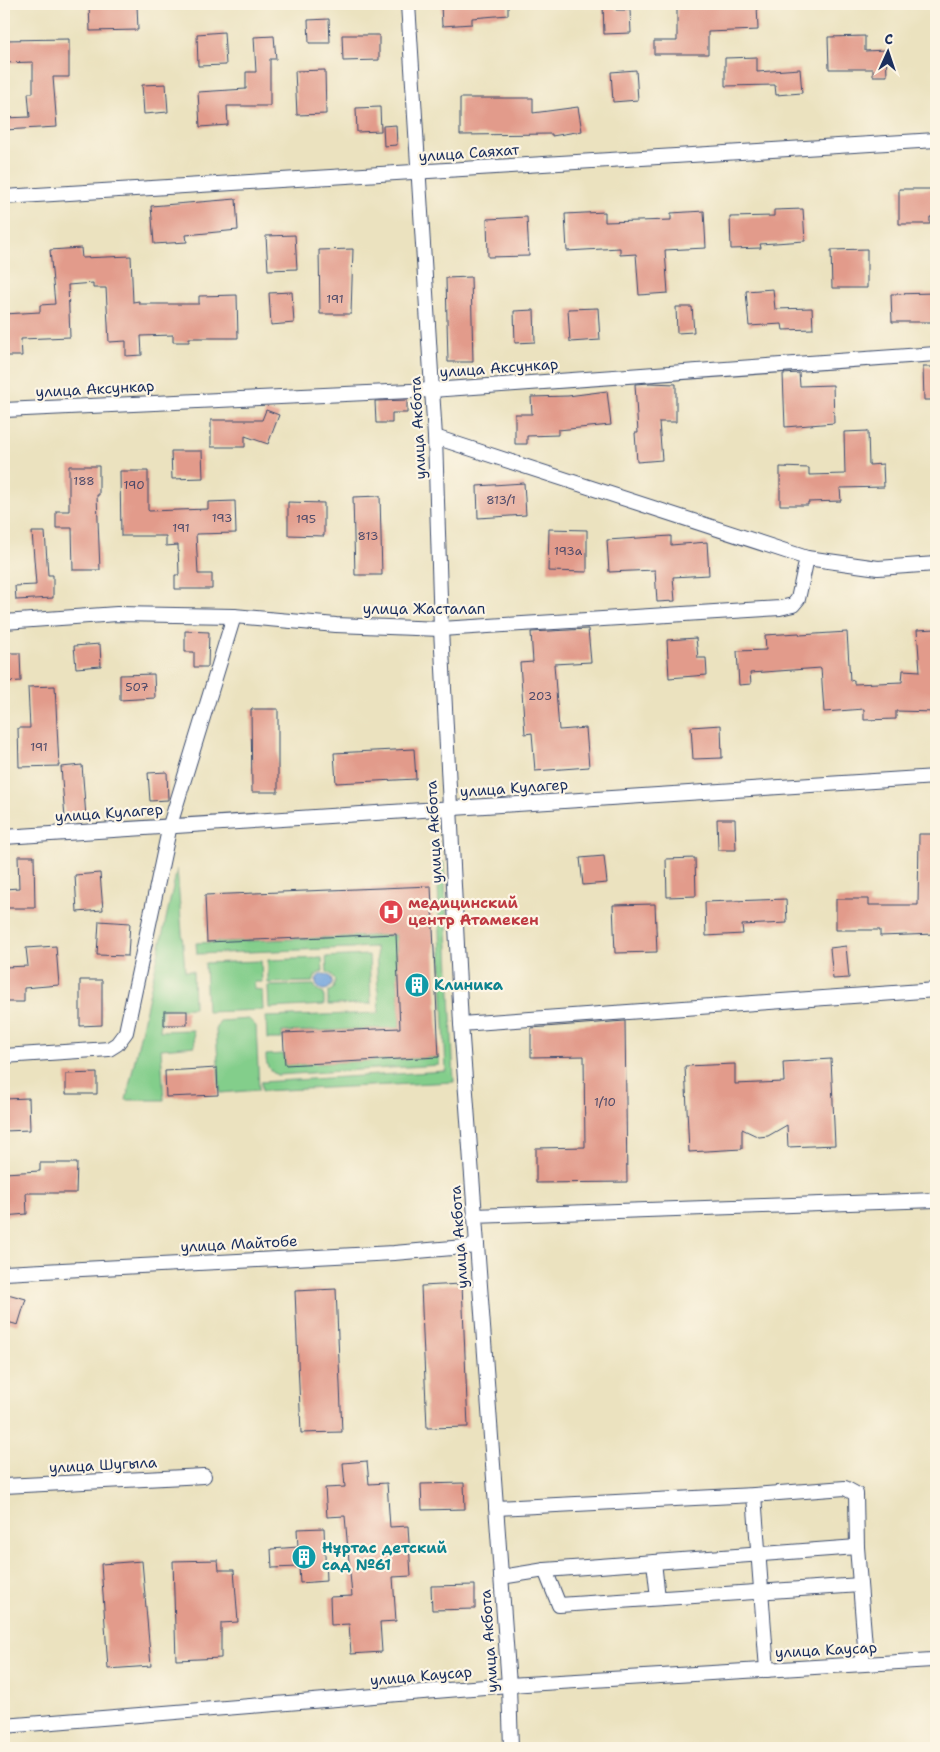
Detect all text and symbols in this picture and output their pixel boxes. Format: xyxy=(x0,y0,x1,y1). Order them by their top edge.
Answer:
north arrow xyxy=(862,28,912,78)
text: С xyxy=(884,30,893,48)
street label: улица Саяхат xyxy=(418,139,520,166)
house number: 191 xyxy=(326,291,344,307)
street label: улица Аксункар xyxy=(439,354,559,382)
street label: улица Акбота xyxy=(405,375,431,480)
street label: улица Аксункар xyxy=(35,376,155,402)
house number: 188 xyxy=(73,473,95,489)
house number: 190 xyxy=(123,477,145,493)
house number: 813/1 xyxy=(486,492,516,508)
house number: 193 xyxy=(212,510,232,526)
house number: 195 xyxy=(296,511,316,527)
house number: 191 xyxy=(172,520,190,536)
house number: 813 xyxy=(358,528,378,544)
house number: 193а xyxy=(554,543,583,559)
street label: улица Жасталап xyxy=(363,599,485,619)
house number: 507 xyxy=(125,679,149,695)
house number: 203 xyxy=(528,688,552,704)
house number: 191 xyxy=(30,739,48,755)
street label: улица Кулагер xyxy=(459,774,569,802)
street label: улица Акбота xyxy=(421,779,447,884)
street label: улица Кулагер xyxy=(54,799,164,827)
place label: медицинский центр Атамекен xyxy=(408,893,539,930)
hospital icon: медицинский центр Атамекен xyxy=(378,899,404,925)
building icon: Клиника xyxy=(404,972,430,998)
place label: Клиника xyxy=(434,975,504,995)
house number: 1/10 xyxy=(594,1094,616,1110)
street label: улица Акбота xyxy=(445,1184,473,1289)
street label: улица Майтобе xyxy=(180,1231,298,1257)
street label: улица Шугыла xyxy=(48,1452,158,1478)
place label: Нұртас детский сад №61 xyxy=(322,1538,447,1575)
building icon: Нұртас детский сад №61 xyxy=(291,1544,317,1570)
street label: улица Акбота xyxy=(475,1588,503,1693)
street label: улица Каусар xyxy=(774,1637,878,1663)
street label: улица Каусар xyxy=(369,1662,473,1690)

